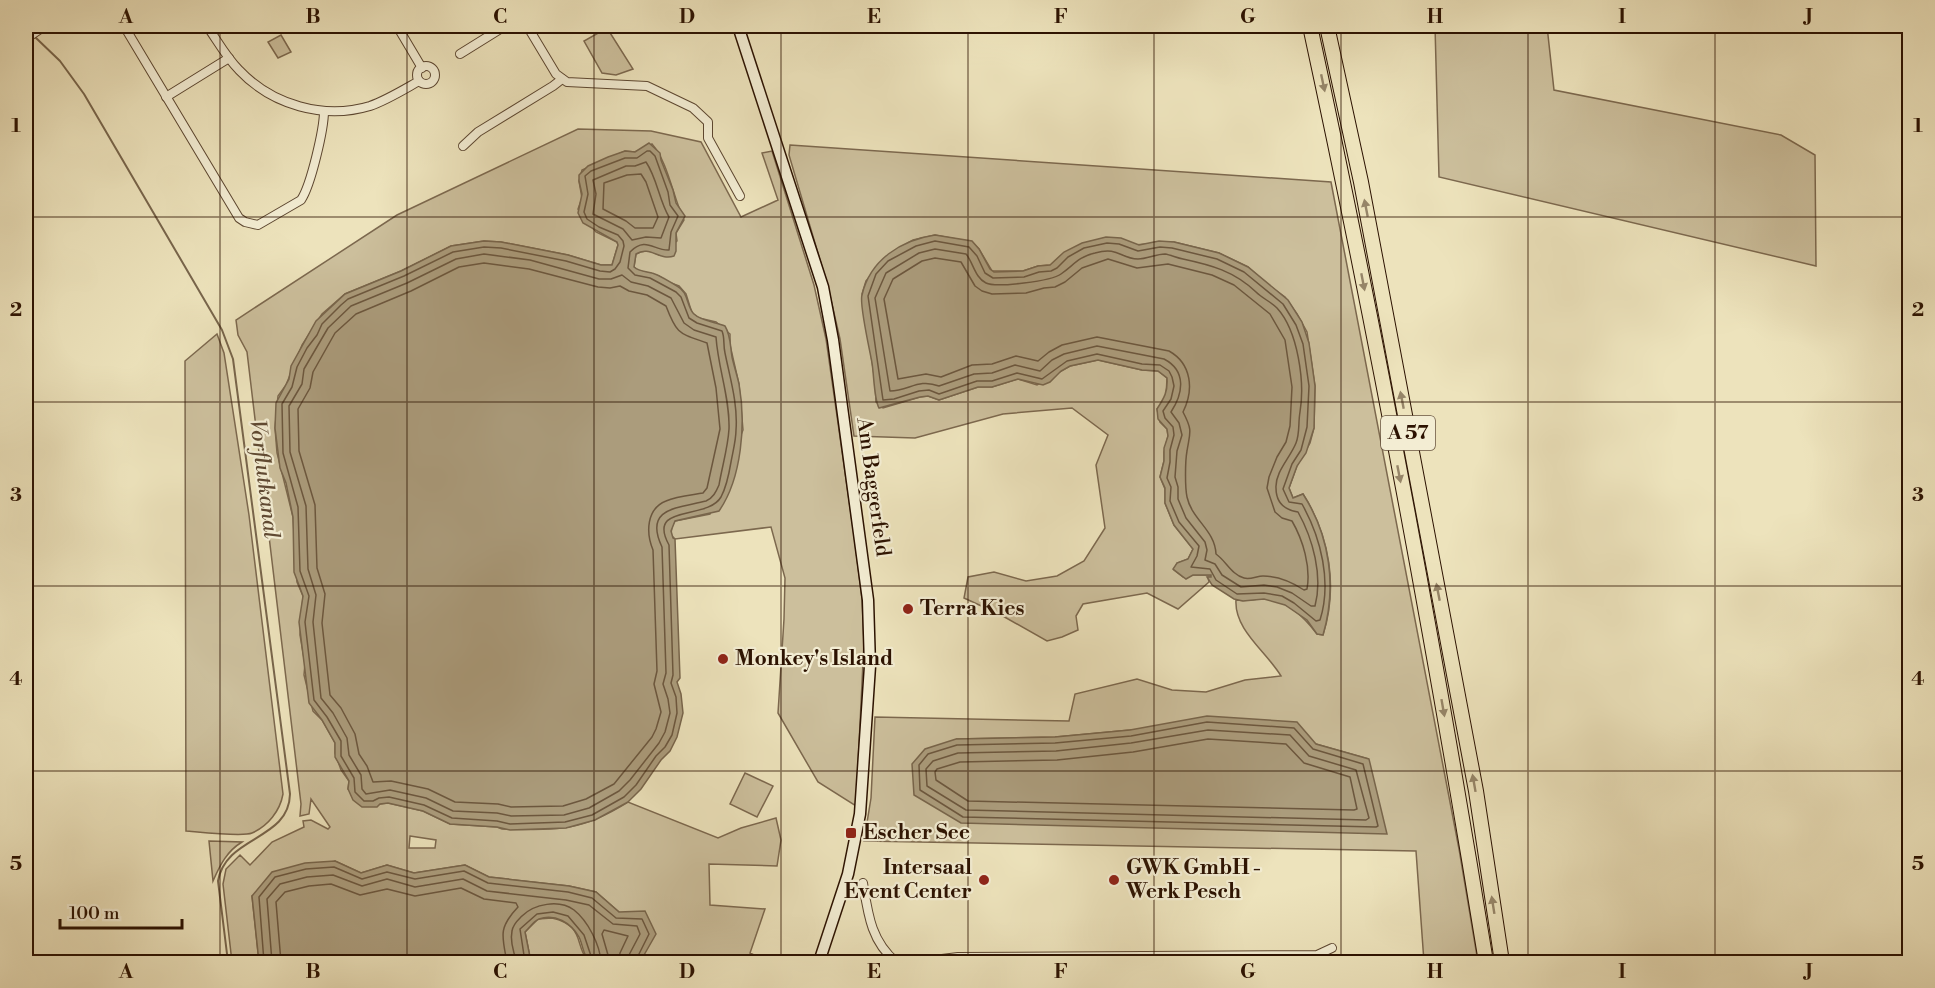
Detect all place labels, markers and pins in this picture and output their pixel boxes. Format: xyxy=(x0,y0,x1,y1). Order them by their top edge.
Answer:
place label: Terra Kies xyxy=(920,596,1025,622)
marker: Terra Kies xyxy=(901,602,915,616)
place label: Monkey's Island xyxy=(735,646,893,672)
marker: Monkey's Island xyxy=(716,652,730,666)
place label: Escher See xyxy=(863,820,970,846)
marker: Escher See xyxy=(844,826,858,840)
place label: Intersaal Event Center xyxy=(844,855,972,905)
place label: GWK GmbH - Werk Pesch xyxy=(1125,855,1261,905)
marker: Intersaal Event Center xyxy=(977,873,991,887)
marker: GWK GmbH - Werk Pesch xyxy=(1107,873,1121,887)

